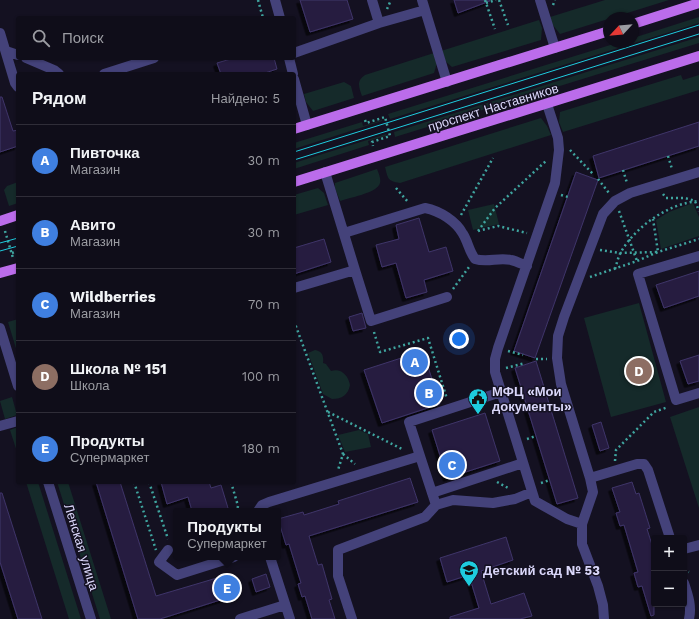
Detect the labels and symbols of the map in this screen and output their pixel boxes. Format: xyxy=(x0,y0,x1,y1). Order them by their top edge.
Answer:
north arrow xyxy=(603,12,639,48)
street label: проспект Наставников xyxy=(426,80,560,135)
your location xyxy=(449,329,469,349)
pin: A xyxy=(402,347,428,377)
pin: D xyxy=(626,356,652,386)
pin: B xyxy=(416,378,442,408)
place label: МФЦ «Мои документы» xyxy=(492,384,572,414)
public building icon: МФЦ «Мои документы» xyxy=(467,387,489,415)
pin: C xyxy=(439,450,465,480)
street label: Ленская улица xyxy=(61,502,102,593)
school or university icon: Детский сад № 53 xyxy=(458,559,480,587)
place label: Детский сад № 53 xyxy=(483,563,600,578)
pin: E xyxy=(214,573,240,603)

